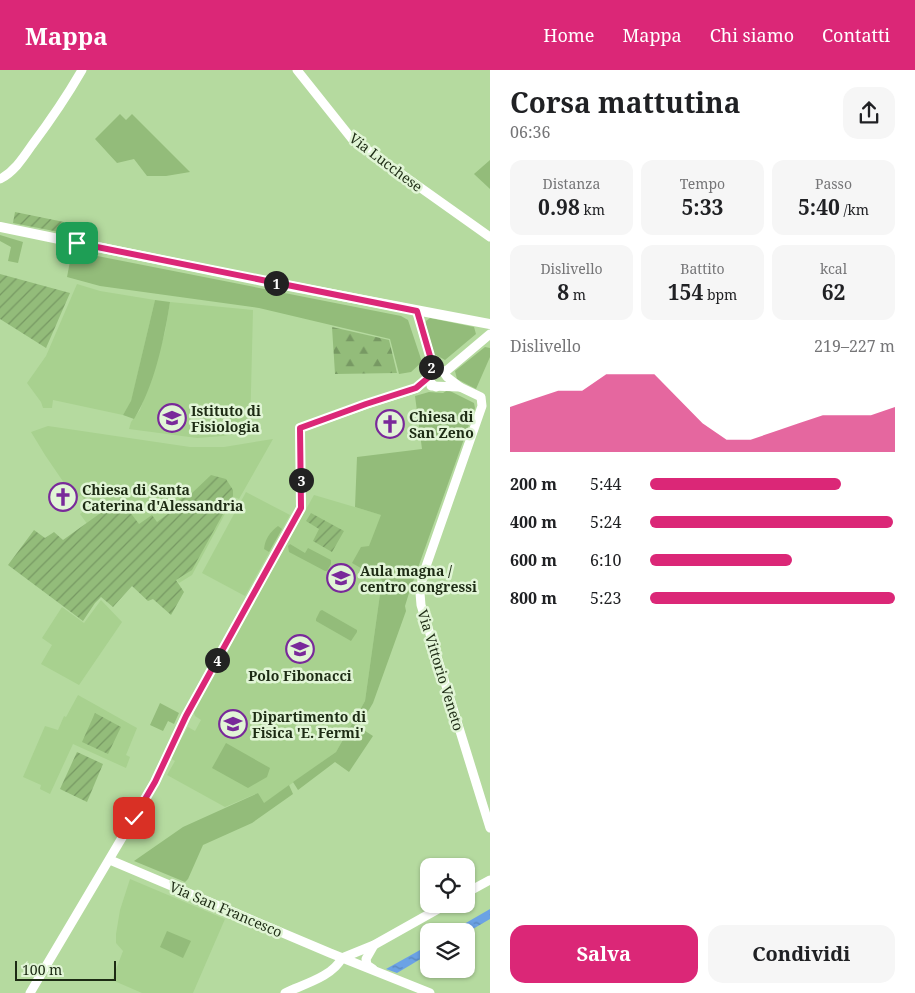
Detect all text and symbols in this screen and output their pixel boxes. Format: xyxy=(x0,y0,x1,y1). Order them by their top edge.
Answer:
text: Mappa xyxy=(25,19,108,52)
text: Home xyxy=(543,23,594,47)
text: Mappa xyxy=(622,23,682,47)
text: Chi siamo xyxy=(710,23,794,47)
text: Contatti xyxy=(822,23,890,47)
text: Corsa mattutina xyxy=(510,83,741,121)
button: share xyxy=(843,87,895,139)
text: 06:36 xyxy=(510,121,550,143)
street label: Via Lucchese xyxy=(346,128,426,196)
text: Distanza xyxy=(543,174,600,193)
text: Tempo xyxy=(680,174,725,193)
text: Passo xyxy=(815,174,852,193)
text: 0.98 xyxy=(538,193,580,221)
text: 5:33 xyxy=(682,193,723,221)
text: 5:40 xyxy=(798,193,840,221)
text: km xyxy=(580,200,605,219)
text: /km xyxy=(840,200,869,219)
pin xyxy=(56,222,98,264)
icon: arrive xyxy=(63,229,91,257)
text: Dislivello xyxy=(540,259,603,278)
text: Battito xyxy=(680,259,725,278)
text: kcal xyxy=(820,259,847,278)
pin: 1 xyxy=(264,270,288,296)
text: 1 xyxy=(273,274,280,293)
text: 8 xyxy=(557,278,569,306)
text: 154 xyxy=(668,278,703,306)
text: 62 xyxy=(822,278,845,306)
text: m xyxy=(569,285,586,304)
text: bpm xyxy=(703,285,737,304)
text: Dislivello xyxy=(510,335,581,357)
text: 219–227 m xyxy=(814,335,895,357)
pin: 2 xyxy=(418,354,444,380)
text: 2 xyxy=(428,358,435,377)
place label: Istituto di Fisiologia xyxy=(191,401,261,436)
school or university icon: Istituto di Fisiologia xyxy=(157,403,187,433)
place label: Chiesa di San Zeno xyxy=(409,407,474,442)
church icon: Chiesa di San Zeno xyxy=(375,409,405,439)
pin: 3 xyxy=(288,468,314,492)
text: 3 xyxy=(298,471,305,490)
text: 200 m xyxy=(510,473,557,495)
text: 5:44 xyxy=(590,473,621,495)
place label: Chiesa di Santa Caterina d'Alessandria xyxy=(82,480,244,515)
church icon: Chiesa di Santa Caterina d'Alessandria xyxy=(48,482,78,512)
text: 400 m xyxy=(510,511,557,533)
text: 5:24 xyxy=(590,511,621,533)
text: 600 m xyxy=(510,549,557,571)
text: 6:10 xyxy=(590,549,621,571)
place label: Aula magna / centro congressi xyxy=(360,561,477,596)
school or university icon: Aula magna / centro congressi xyxy=(326,563,356,593)
text: 800 m xyxy=(510,587,557,609)
text: 5:23 xyxy=(590,587,621,609)
street label: Via Vittorio Veneto xyxy=(414,607,468,733)
school or university icon: Polo Fibonacci xyxy=(285,634,315,664)
pin: 4 xyxy=(204,648,230,672)
text: 4 xyxy=(214,651,221,670)
place label: Polo Fibonacci xyxy=(248,666,352,685)
place label: Dipartimento di Fisica 'E. Fermi' xyxy=(252,707,366,742)
school or university icon: Dipartimento di Fisica 'E. Fermi' xyxy=(218,709,248,739)
pin xyxy=(113,797,155,839)
icon: check xyxy=(120,804,148,832)
map controls xyxy=(420,858,475,978)
button: locate xyxy=(420,858,475,913)
street label: Via San Francesco xyxy=(167,877,285,941)
button: layers xyxy=(420,923,475,978)
button: Salva xyxy=(510,925,698,983)
button: Condividi xyxy=(708,925,895,983)
scale bar xyxy=(15,958,116,981)
text: 100 m xyxy=(22,960,62,979)

